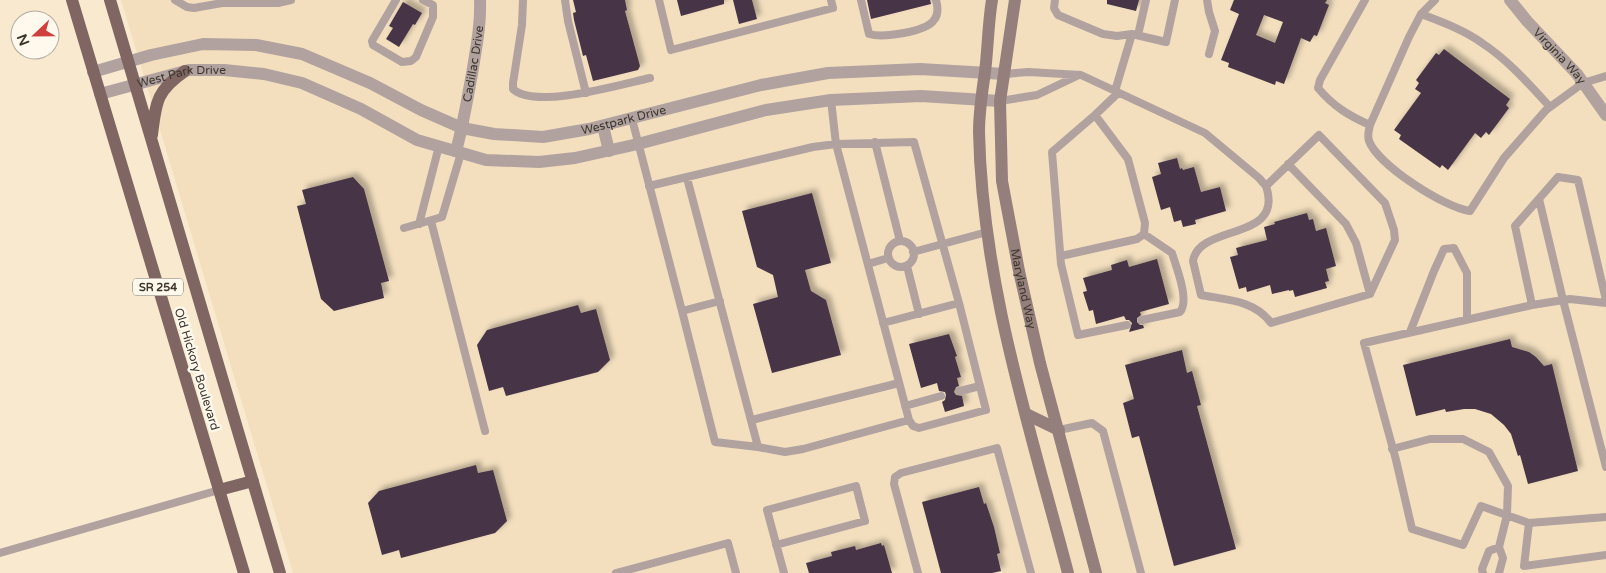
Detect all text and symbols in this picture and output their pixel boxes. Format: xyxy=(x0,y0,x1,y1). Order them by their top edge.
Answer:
north arrow xyxy=(10,10,60,60)
street label: Cadillac Drive xyxy=(460,24,486,103)
street label: Virginia Way xyxy=(1530,25,1589,87)
text: N xyxy=(13,31,33,48)
street label: West Park Drive xyxy=(136,63,226,91)
street label: Westpark Drive xyxy=(580,103,668,137)
street label: Maryland Way xyxy=(1008,247,1039,331)
road number: SR 254 xyxy=(133,278,183,296)
street label: Old Hickory Boulevard xyxy=(172,306,222,432)

